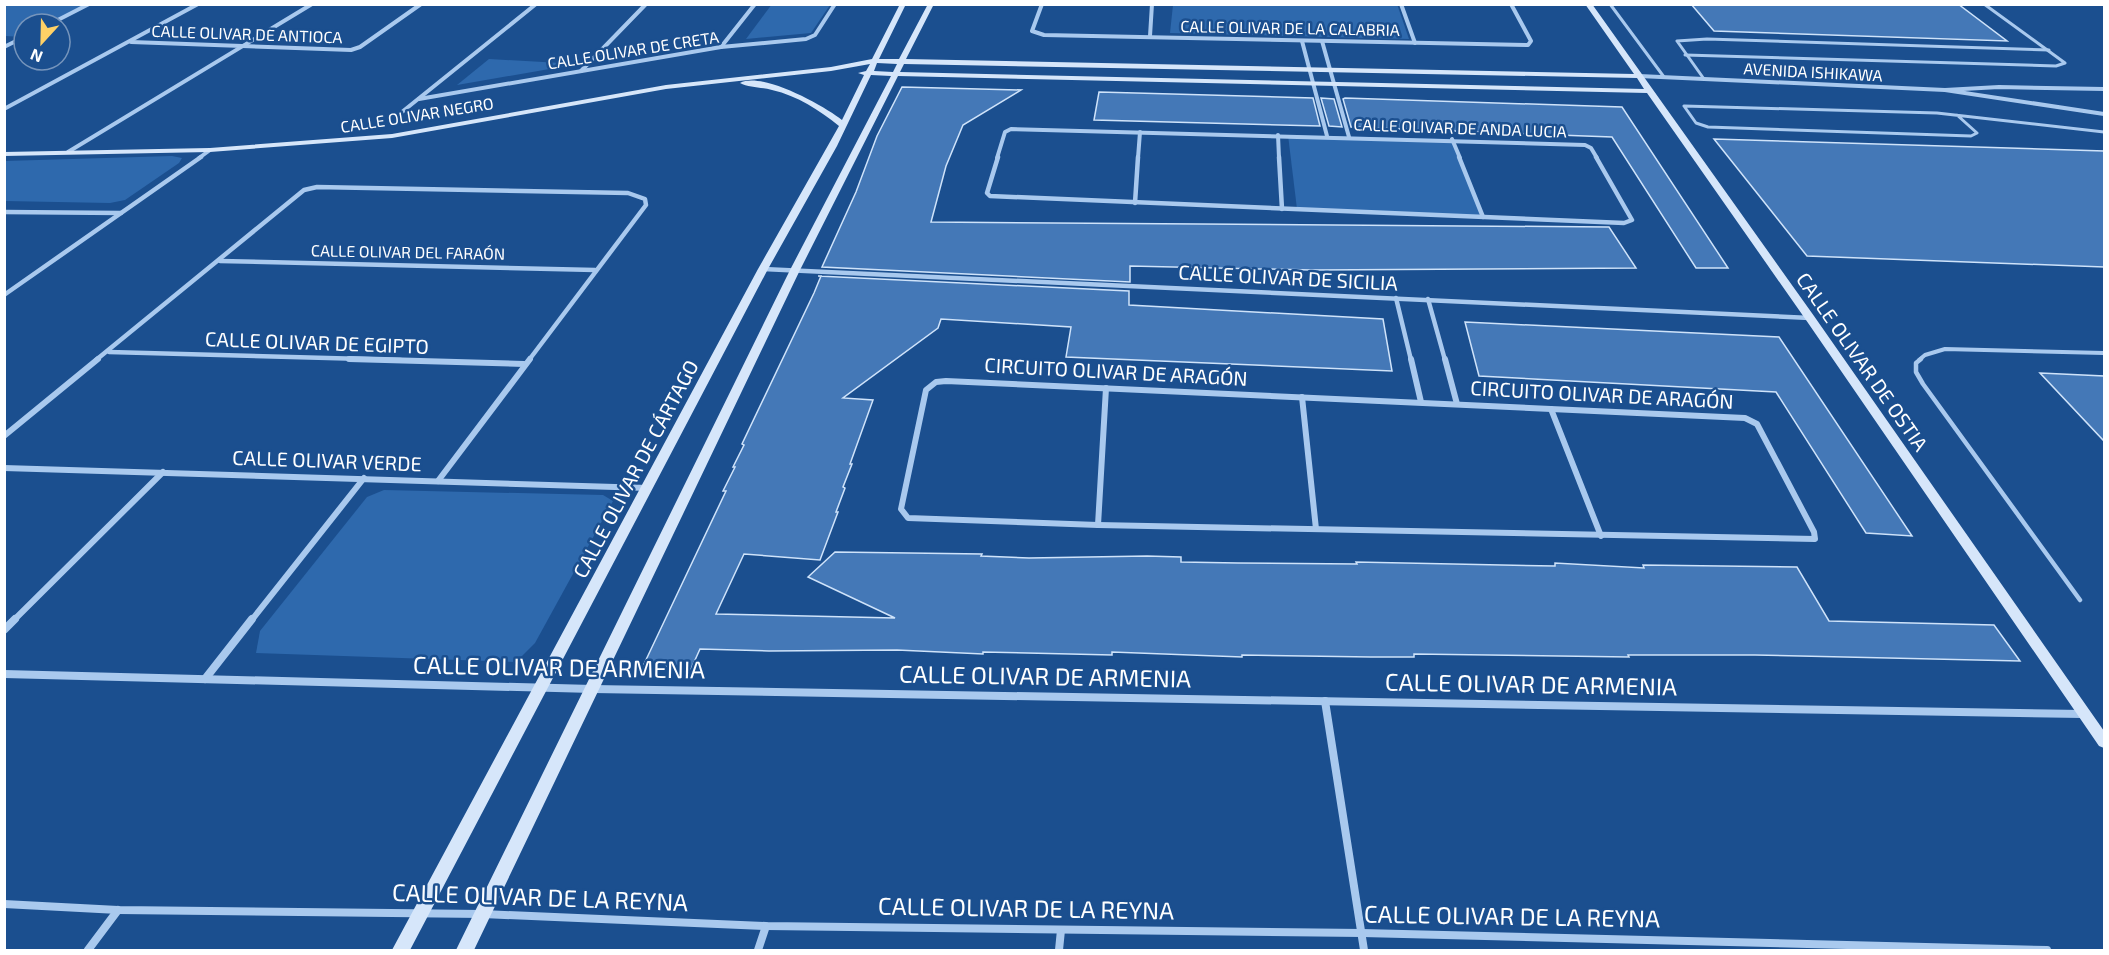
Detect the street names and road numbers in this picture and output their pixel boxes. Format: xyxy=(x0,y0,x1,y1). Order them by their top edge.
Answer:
street label: CALLE OLIVAR DE LA CALABRIA xyxy=(1180,16,1400,39)
street label: CALLE OLIVAR DE ANTIOCA xyxy=(151,21,343,46)
street label: CALLE OLIVAR DE CRETA xyxy=(546,27,720,72)
street label: AVENIDA ISHIKAWA xyxy=(1743,58,1883,85)
street label: CALLE OLIVAR NEGRO xyxy=(339,93,495,136)
street label: CALLE OLIVAR DE ANDA LUCIA xyxy=(1353,114,1567,141)
street label: CALLE OLIVAR DEL FARAÓN xyxy=(311,240,505,263)
street label: CALLE OLIVAR DE SICILIA xyxy=(1178,259,1399,295)
street label: CALLE OLIVAR DE OSTIA xyxy=(1792,267,1934,456)
street label: CALLE OLIVAR DE EGIPTO xyxy=(205,326,429,358)
street label: CIRCUITO OLIVAR DE ARAGÓN xyxy=(984,352,1248,390)
street label: CALLE OLIVAR DE CÁRTAGO xyxy=(567,355,703,582)
street label: CIRCUITO OLIVAR DE ARAGÓN xyxy=(1470,375,1734,413)
street label: CALLE OLIVAR VERDE xyxy=(232,445,422,475)
street label: CALLE OLIVAR DE ARMENIA xyxy=(413,649,705,684)
street label: CALLE OLIVAR DE ARMENIA xyxy=(899,658,1191,693)
street label: CALLE OLIVAR DE ARMENIA xyxy=(1385,666,1677,701)
street label: CALLE OLIVAR DE LA REYNA xyxy=(392,877,689,916)
street label: CALLE OLIVAR DE LA REYNA xyxy=(878,890,1174,925)
street label: CALLE OLIVAR DE LA REYNA xyxy=(1364,898,1660,933)

